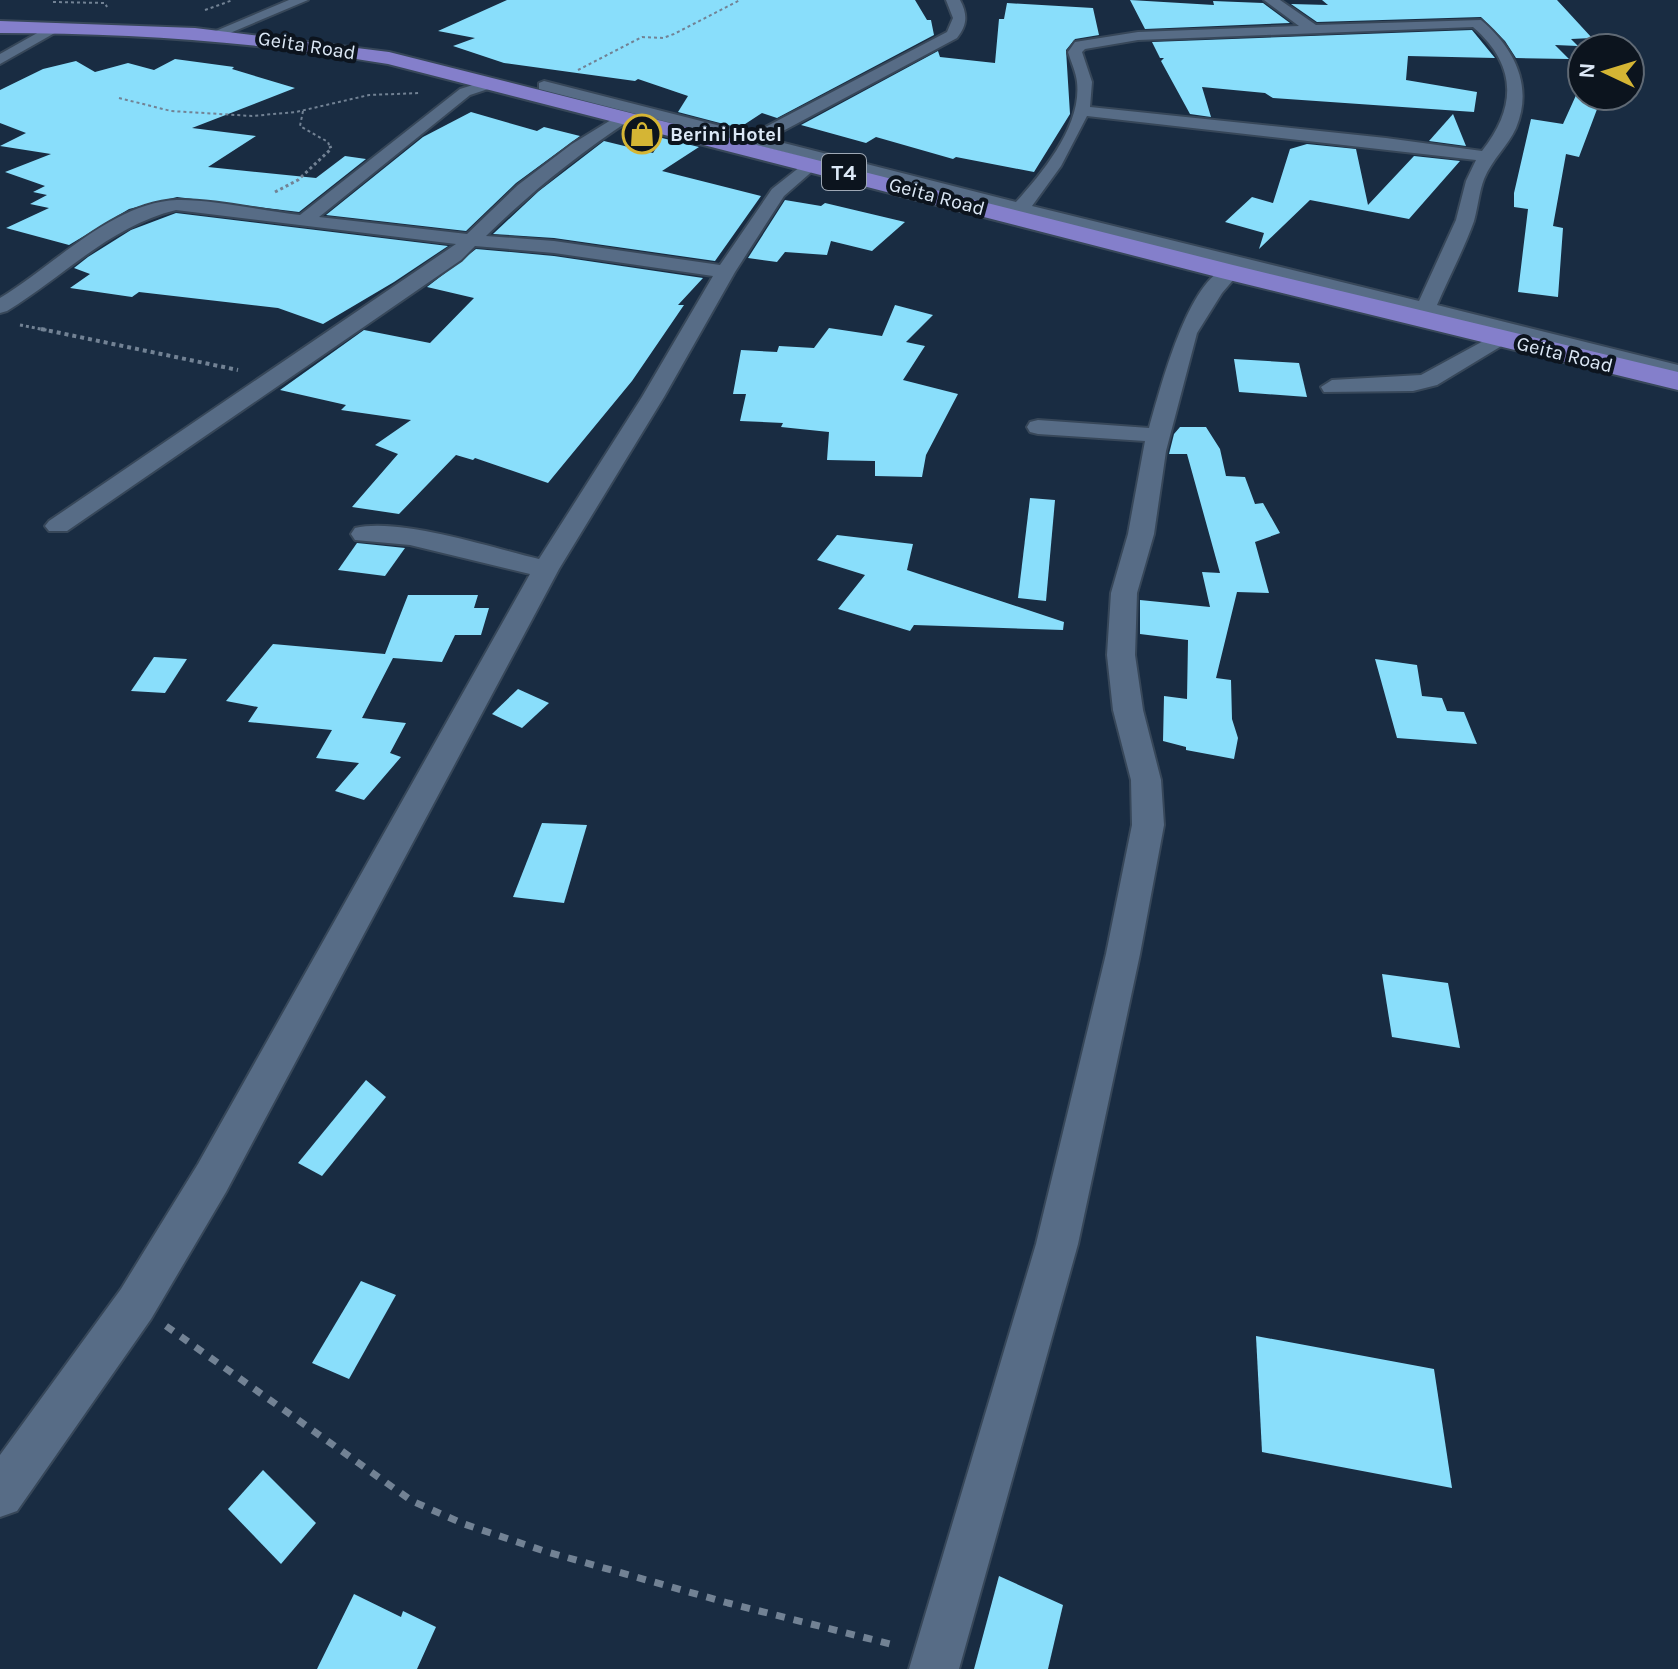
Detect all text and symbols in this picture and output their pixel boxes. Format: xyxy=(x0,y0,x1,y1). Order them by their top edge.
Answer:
street label: Geita Road xyxy=(257,26,357,65)
north arrow xyxy=(1566,32,1646,112)
text: N xyxy=(1574,62,1601,79)
shop icon: Berini Hotel xyxy=(621,113,663,155)
place label: Berini Hotel xyxy=(670,123,782,146)
road number: T4 xyxy=(822,154,866,190)
street label: Geita Road xyxy=(886,173,987,220)
street label: Geita Road xyxy=(1514,331,1615,378)

